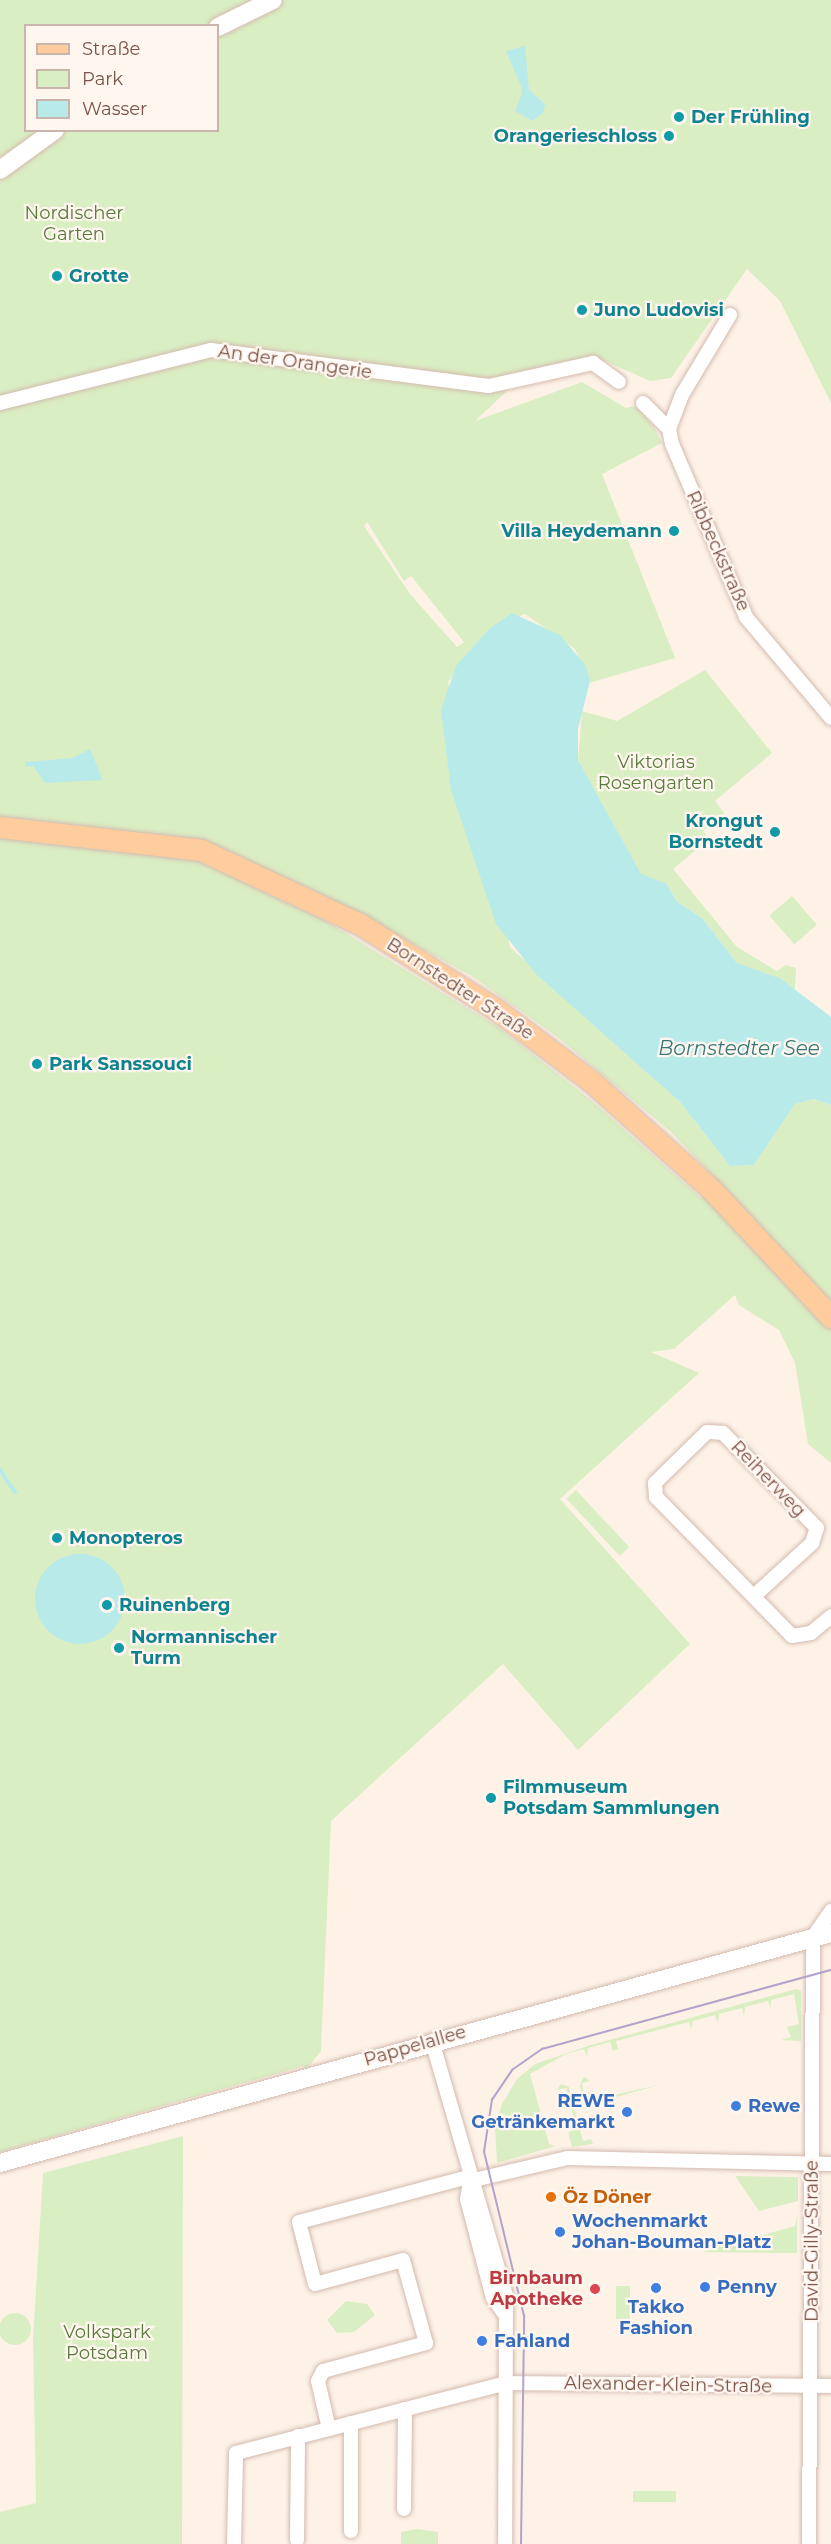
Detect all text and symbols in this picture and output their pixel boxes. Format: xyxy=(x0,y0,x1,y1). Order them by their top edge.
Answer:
legend xyxy=(24,24,219,132)
text: Straße xyxy=(82,38,140,60)
text: Park xyxy=(82,68,123,90)
text: Wasser xyxy=(82,98,147,120)
place label: Der Frühling xyxy=(691,106,810,128)
marker: Der Frühling xyxy=(672,110,686,124)
place label: Orangerieschloss xyxy=(494,125,657,147)
marker: Orangerieschloss xyxy=(662,129,676,143)
park label: Nordischer Garten xyxy=(25,203,123,246)
place label: Grotte xyxy=(69,265,129,287)
marker: Grotte xyxy=(50,269,64,283)
place label: Juno Ludovisi xyxy=(594,299,724,321)
marker: Juno Ludovisi xyxy=(575,303,589,317)
street label: An der Orangerie xyxy=(217,341,373,383)
street label: Ribbeckstraße xyxy=(682,487,754,615)
place label: Villa Heydemann xyxy=(501,520,662,542)
marker: Villa Heydemann xyxy=(667,524,681,538)
park label: Viktorias Rosengarten xyxy=(598,752,714,795)
place label: Krongut Bornstedt xyxy=(669,811,763,854)
marker: Krongut Bornstedt xyxy=(768,825,782,839)
street label: Bornstedter Straße xyxy=(382,933,538,1045)
water label: Bornstedter See xyxy=(658,1036,820,1060)
place label: Park Sanssouci xyxy=(49,1053,192,1075)
marker: Park Sanssouci xyxy=(30,1057,44,1071)
street label: Reiherweg xyxy=(726,1436,810,1522)
place label: Monopteros xyxy=(69,1527,183,1549)
marker: Monopteros xyxy=(50,1531,64,1545)
place label: Ruinenberg xyxy=(119,1594,230,1616)
marker: Ruinenberg xyxy=(100,1598,114,1612)
place label: Normannischer Turm xyxy=(131,1627,277,1670)
marker: Normannischer Turm xyxy=(112,1641,126,1655)
place label: Filmmuseum Potsdam Sammlungen xyxy=(503,1777,720,1820)
marker: Filmmuseum Potsdam Sammlungen xyxy=(484,1791,498,1805)
street label: Pappelallee xyxy=(361,2021,469,2071)
place label: REWE Getränkemarkt xyxy=(471,2091,615,2134)
place label: Rewe xyxy=(748,2095,800,2117)
marker: Rewe xyxy=(729,2099,743,2113)
marker: REWE Getränkemarkt xyxy=(620,2105,634,2119)
street label: David-Gilly-Straße xyxy=(801,2160,823,2322)
place label: Öz Döner xyxy=(563,2186,651,2208)
marker: Öz Döner xyxy=(544,2190,558,2204)
place label: Wochenmarkt Johan-Bouman-Platz xyxy=(572,2211,771,2254)
marker: Wochenmarkt Johan-Bouman-Platz xyxy=(553,2225,567,2239)
place label: Birnbaum Apotheke xyxy=(489,2268,583,2310)
place label: Penny xyxy=(717,2276,777,2298)
marker: Penny xyxy=(698,2280,712,2294)
marker: Takko Fashion xyxy=(649,2281,663,2295)
marker: Birnbaum Apotheke xyxy=(588,2282,602,2296)
place label: Takko Fashion xyxy=(619,2297,693,2340)
park label: Volkspark Potsdam xyxy=(63,2322,151,2364)
place label: Fahland xyxy=(494,2330,570,2352)
marker: Fahland xyxy=(475,2334,489,2348)
street label: Alexander-Klein-Straße xyxy=(564,2372,772,2398)

